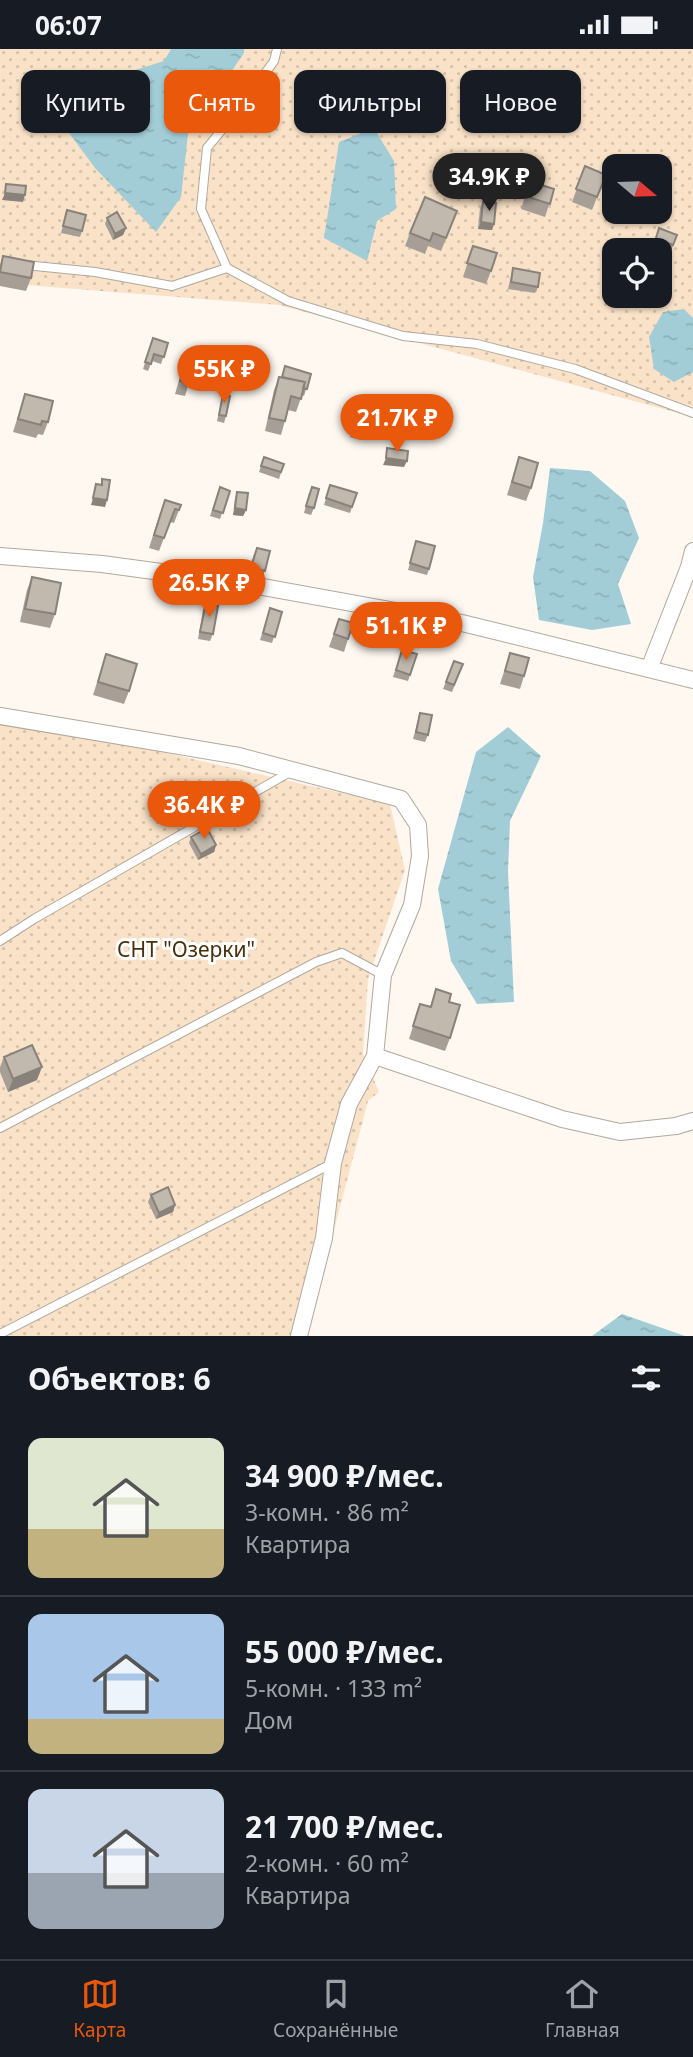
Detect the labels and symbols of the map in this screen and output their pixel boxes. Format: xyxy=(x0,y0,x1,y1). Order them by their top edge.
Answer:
pin: 34.9K ₽ xyxy=(424,153,554,213)
north arrow xyxy=(602,154,672,224)
pin: 55K ₽ xyxy=(175,345,273,405)
pin: 21.7K ₽ xyxy=(332,395,462,454)
pin: 26.5K ₽ xyxy=(144,559,274,619)
pin: 51.1K ₽ xyxy=(341,603,471,662)
pin: 36.4K ₽ xyxy=(139,781,269,841)
park label: СНТ "Озерки" xyxy=(117,935,255,963)

